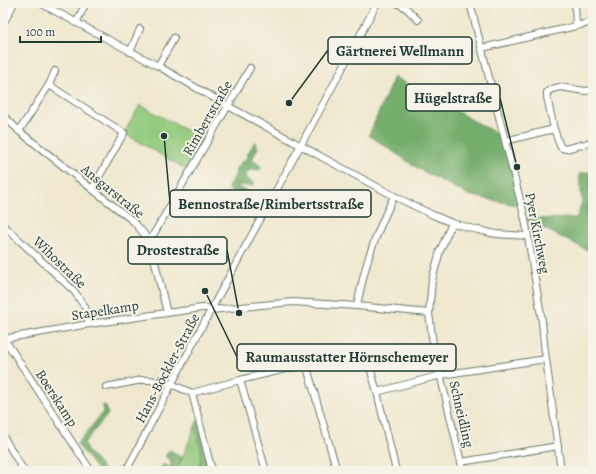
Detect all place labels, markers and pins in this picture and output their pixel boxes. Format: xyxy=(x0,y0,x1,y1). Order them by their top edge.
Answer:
callout: Gärtnerei Wellmann xyxy=(328,37,472,64)
callout: Hügelstraße xyxy=(406,84,500,111)
callout: Bennostraße/Rimbertsstraße xyxy=(170,190,371,217)
callout: Drostestraße xyxy=(128,237,227,264)
callout: Raumausstatter Hörnschemeyer xyxy=(237,344,456,371)

